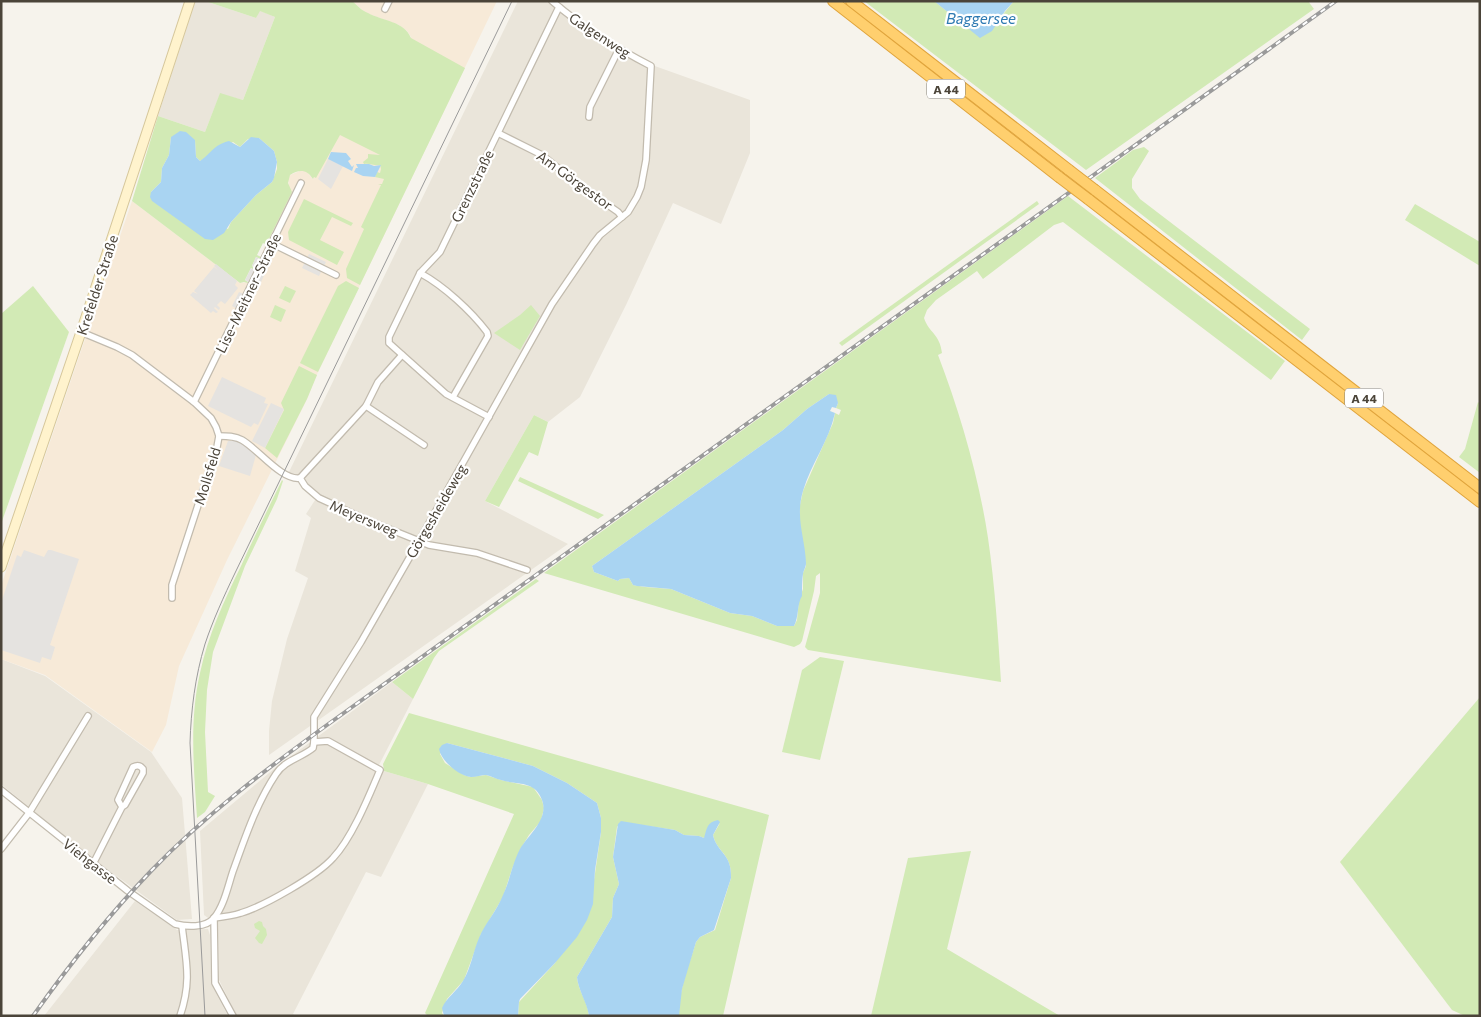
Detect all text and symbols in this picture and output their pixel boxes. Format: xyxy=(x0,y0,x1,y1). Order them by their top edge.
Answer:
street label: Galgenweg xyxy=(566,9,634,61)
water label: Baggersee xyxy=(946,9,1016,27)
road number: A 44 xyxy=(927,80,965,98)
street label: Grenzstraße xyxy=(447,147,497,225)
street label: Am Görgestor xyxy=(534,147,617,213)
street label: Lise-Meitner-Straße xyxy=(212,231,284,355)
street label: Krefelder Straße xyxy=(73,233,121,337)
road number: A 44 xyxy=(1345,388,1383,408)
street label: Mollsfeld xyxy=(190,445,224,507)
street label: Görgesheideweg xyxy=(402,461,470,561)
street label: Meyersweg xyxy=(327,496,401,540)
street label: Viehgasse xyxy=(60,835,120,887)

